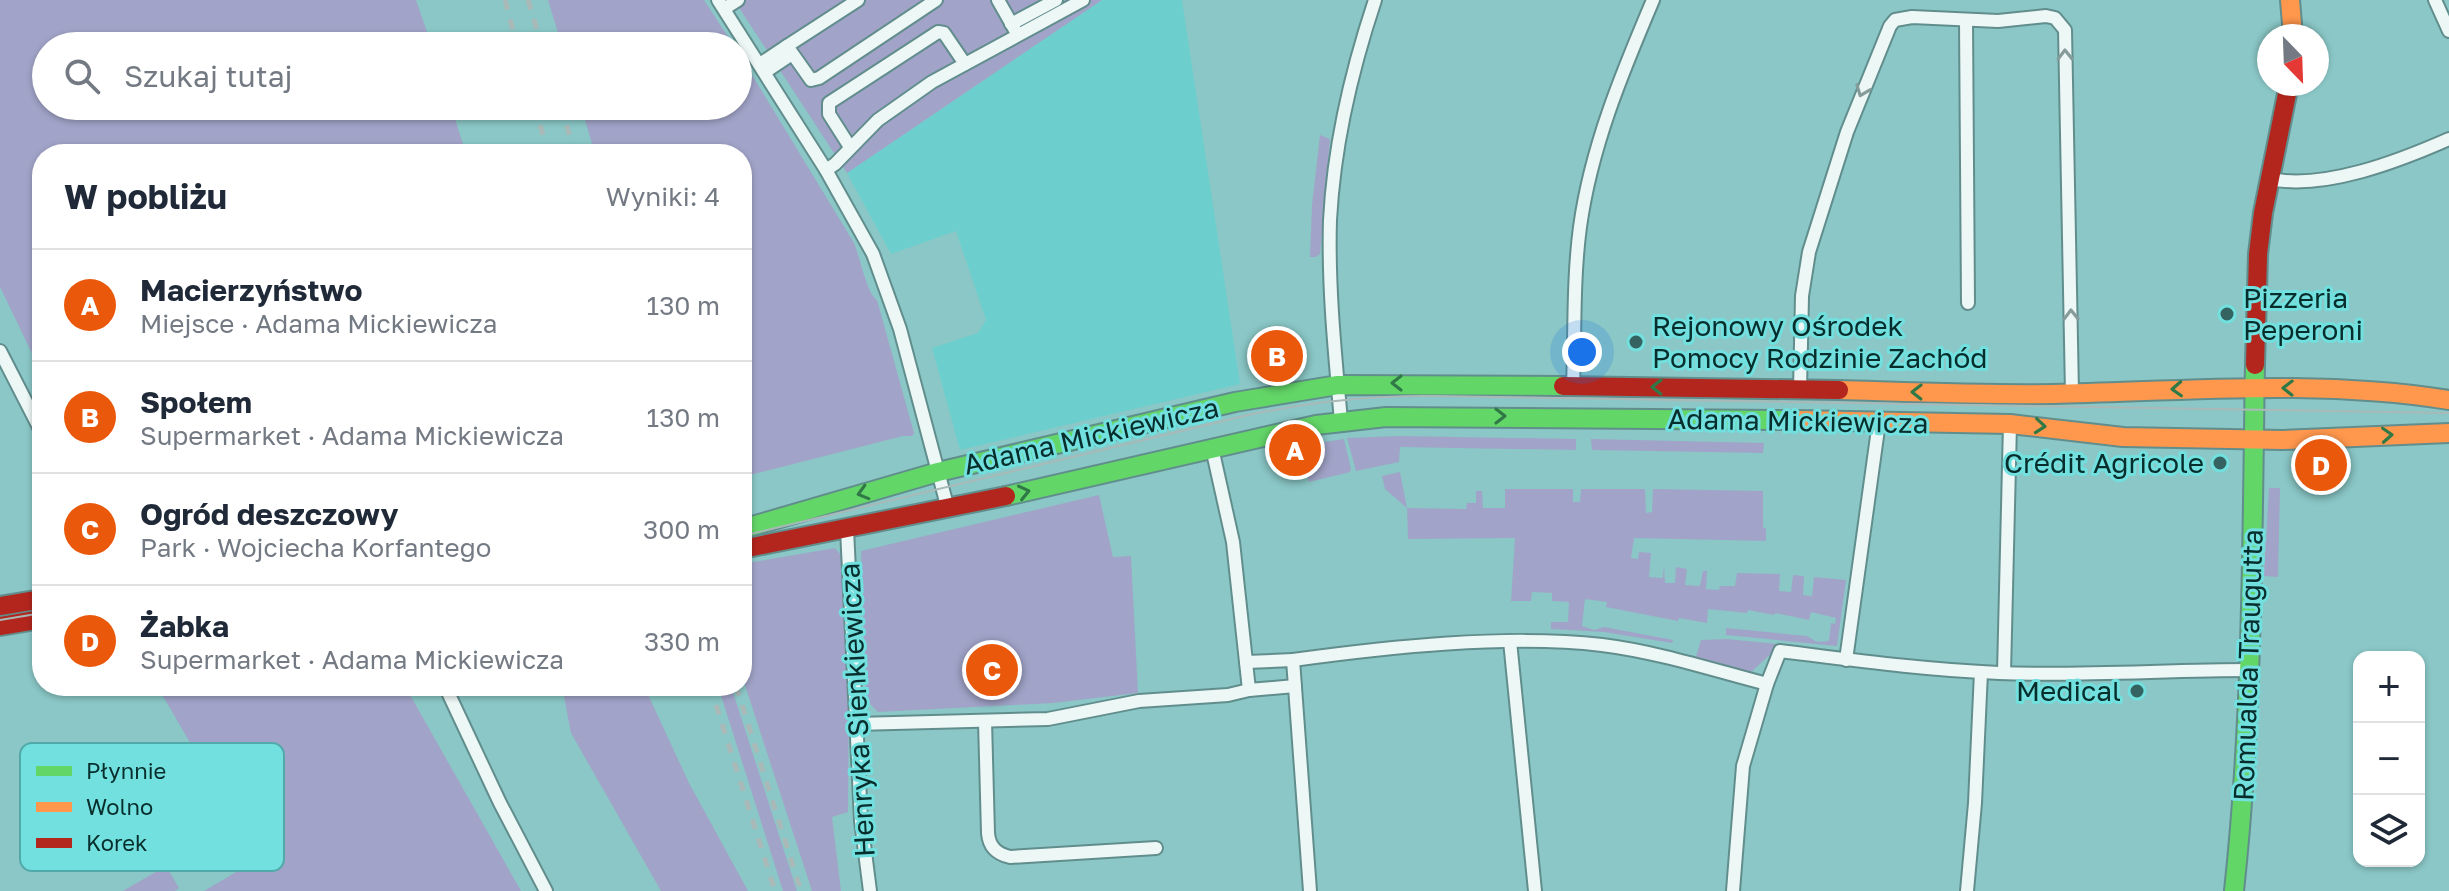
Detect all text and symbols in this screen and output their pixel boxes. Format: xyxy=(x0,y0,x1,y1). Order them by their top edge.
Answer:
north arrow xyxy=(2257,24,2329,96)
search box xyxy=(32,32,752,120)
one-way arrow xyxy=(2057,48,2074,61)
icon: search xyxy=(60,54,104,98)
text: Szukaj tutaj xyxy=(124,58,293,94)
one-way arrow xyxy=(1855,83,1872,97)
text: W pobliżu xyxy=(64,176,227,216)
text: Wyniki: 4 xyxy=(606,181,720,212)
text: Macierzyństwo xyxy=(140,272,363,308)
place label: Pizzeria Peperoni xyxy=(2243,281,2363,346)
text: A xyxy=(81,290,99,321)
text: 130 m xyxy=(647,290,720,321)
marker: Pizzeria Peperoni xyxy=(2218,305,2236,323)
text: Miejsce · Adama Mickiewicza xyxy=(140,308,497,339)
one-way arrow xyxy=(2062,308,2079,321)
place label: Rejonowy Ośrodek Pomocy Rodzinie Zachód xyxy=(1652,309,1987,374)
pin: B xyxy=(1251,326,1303,386)
your location xyxy=(1562,332,1602,372)
marker: Rejonowy Ośrodek Pomocy Rodzinie Zachód xyxy=(1627,333,1645,351)
one-way arrow xyxy=(1390,375,1403,392)
one-way arrow xyxy=(1650,379,1663,396)
one-way arrow xyxy=(2170,380,2182,397)
one-way arrow xyxy=(2281,380,2294,397)
one-way arrow xyxy=(1910,383,1923,401)
text: Społem xyxy=(140,384,252,420)
street label: Adama Mickiewicza xyxy=(960,390,1222,481)
text: B xyxy=(81,402,99,433)
text: 130 m xyxy=(647,402,720,433)
street label: Adama Mickiewicza xyxy=(1667,402,1929,439)
one-way arrow xyxy=(1494,407,1507,425)
one-way arrow xyxy=(2033,417,2046,434)
text: Supermarket · Adama Mickiewicza xyxy=(140,420,564,451)
pin: A xyxy=(1269,420,1321,480)
one-way arrow xyxy=(2381,427,2394,444)
pin: D xyxy=(2295,435,2347,495)
place label: Crédit Agricole xyxy=(2004,446,2204,479)
marker: Crédit Agricole xyxy=(2211,454,2229,472)
one-way arrow xyxy=(857,484,871,500)
one-way arrow xyxy=(1016,484,1030,501)
text: Ogród deszczowy xyxy=(140,496,399,532)
text: C xyxy=(81,514,99,545)
text: 300 m xyxy=(643,514,720,545)
street label: Romualda Traugutta xyxy=(2226,528,2269,802)
text: Park · Wojciecha Korfantego xyxy=(140,532,491,563)
street label: Henryka Sienkiewicza xyxy=(832,562,881,858)
text: Żabka xyxy=(140,608,229,644)
text: D xyxy=(81,626,99,657)
text: 330 m xyxy=(644,626,720,657)
pin: C xyxy=(966,640,1018,700)
text: Supermarket · Adama Mickiewicza xyxy=(140,644,564,675)
map controls xyxy=(2353,651,2425,867)
button: + xyxy=(2353,651,2425,723)
place label: Medical xyxy=(2016,674,2121,707)
marker: Medical xyxy=(2128,682,2146,700)
button: − xyxy=(2353,723,2425,795)
legend xyxy=(20,743,284,871)
text: Płynnie xyxy=(86,757,166,784)
text: Wolno xyxy=(86,793,153,820)
button: layers xyxy=(2353,795,2425,867)
text: Korek xyxy=(86,829,148,856)

